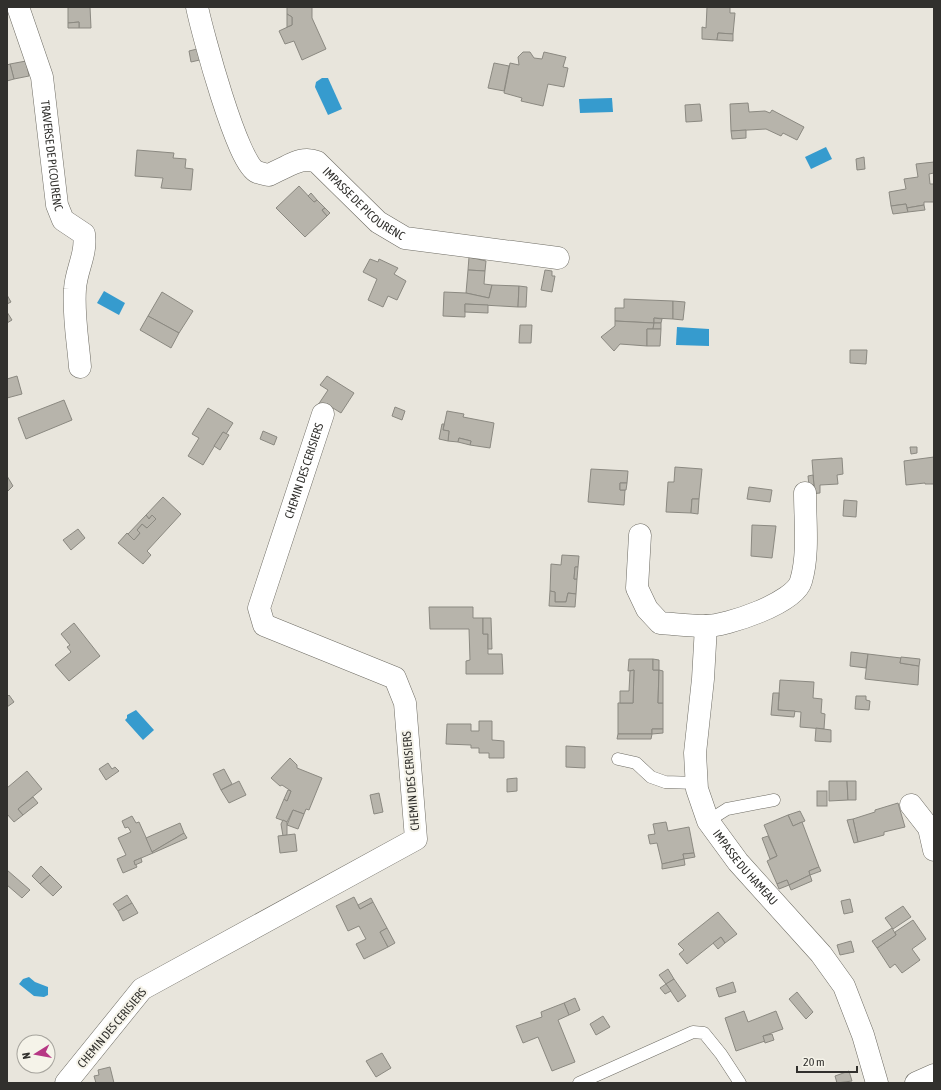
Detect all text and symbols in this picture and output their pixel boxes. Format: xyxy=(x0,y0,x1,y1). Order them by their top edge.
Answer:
street label: TRAVERSE DE PICOURENC xyxy=(38,99,66,213)
street label: IMPASSE DE PICOURENC xyxy=(320,164,408,243)
street label: CHEMIN DES CERISIERS xyxy=(282,421,327,521)
street label: CHEMIN DES CERISIERS xyxy=(400,731,422,831)
street label: IMPASSE DU HAMEAU xyxy=(710,827,780,908)
street label: CHEMIN DES CERISIERS xyxy=(75,985,149,1071)
north arrow xyxy=(16,1034,56,1074)
scale bar xyxy=(797,1048,857,1074)
text: N xyxy=(20,1052,33,1060)
text: 20 m xyxy=(803,1055,825,1069)

